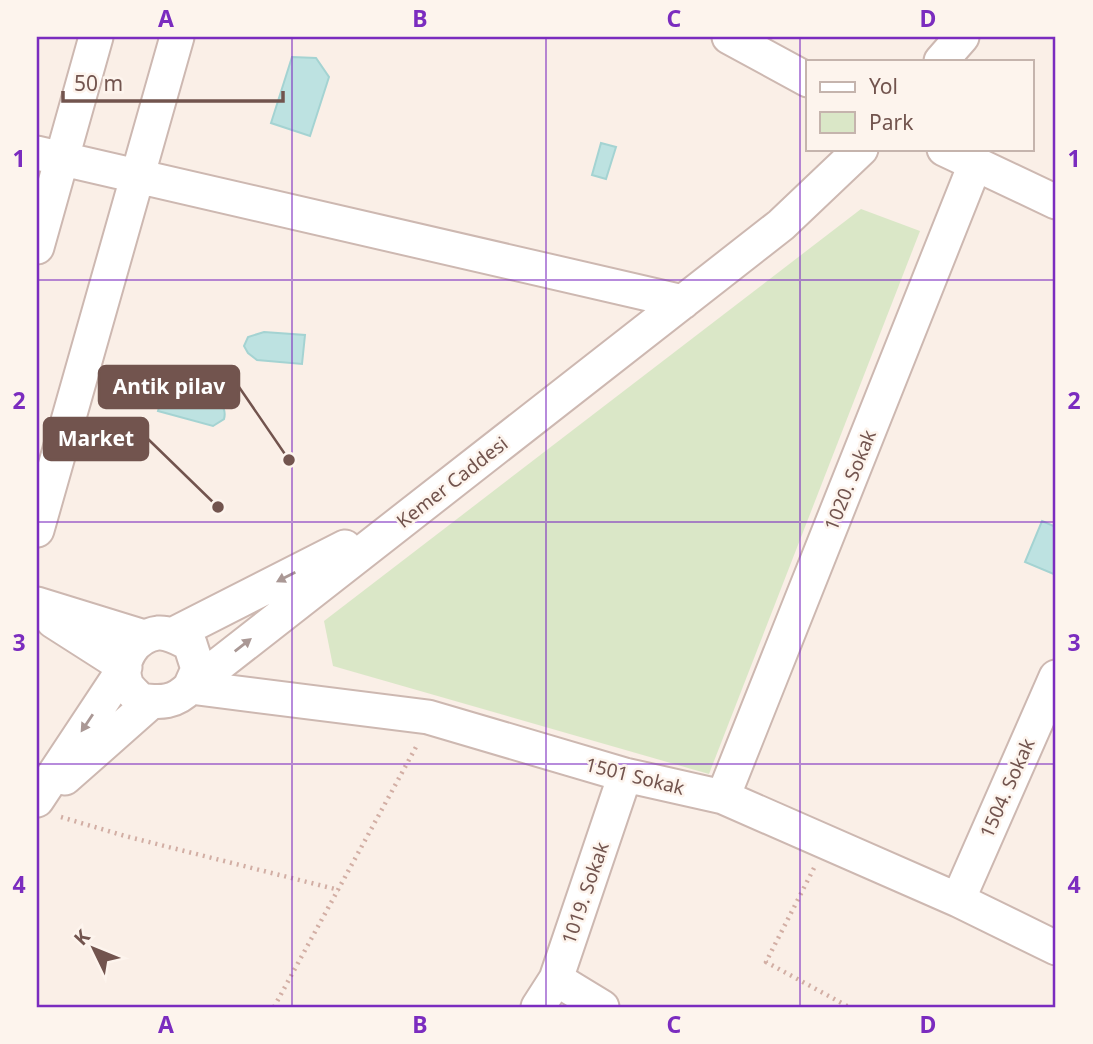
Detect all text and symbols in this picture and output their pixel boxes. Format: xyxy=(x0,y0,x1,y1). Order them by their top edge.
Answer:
text: A xyxy=(158,2,174,34)
text: B xyxy=(412,2,428,34)
text: C xyxy=(667,2,682,34)
text: D xyxy=(920,2,936,34)
scale bar xyxy=(63,60,284,104)
legend xyxy=(806,60,1034,150)
text: 50 m xyxy=(74,69,123,97)
text: Yol xyxy=(869,72,898,100)
text: Park xyxy=(869,108,914,136)
text: 1 xyxy=(12,142,26,174)
text: 1 xyxy=(1067,142,1081,174)
callout: Antik pilav xyxy=(99,366,239,408)
text: Antik pilav xyxy=(113,372,225,400)
text: 2 xyxy=(12,384,26,416)
text: 2 xyxy=(1067,384,1081,416)
callout: Market xyxy=(44,418,148,460)
text: Market xyxy=(58,424,134,452)
street label: 1020. Sokak xyxy=(818,426,882,534)
street label: Kemer Caddesi xyxy=(391,430,513,534)
one-way arrow xyxy=(276,571,296,582)
text: 3 xyxy=(12,626,26,658)
text: 3 xyxy=(1067,626,1081,658)
one-way arrow xyxy=(234,637,252,652)
one-way arrow xyxy=(81,714,94,733)
street label: 1504. Sokak xyxy=(973,734,1041,842)
street label: 1501 Sokak xyxy=(583,751,687,801)
street label: 1019. Sokak xyxy=(555,838,615,948)
text: 4 xyxy=(12,868,26,900)
text: 4 xyxy=(1067,868,1081,900)
north arrow xyxy=(60,914,130,984)
text: K xyxy=(68,924,96,951)
text: A xyxy=(158,1008,174,1040)
text: B xyxy=(412,1008,428,1040)
text: C xyxy=(667,1008,682,1040)
text: D xyxy=(920,1008,936,1040)

